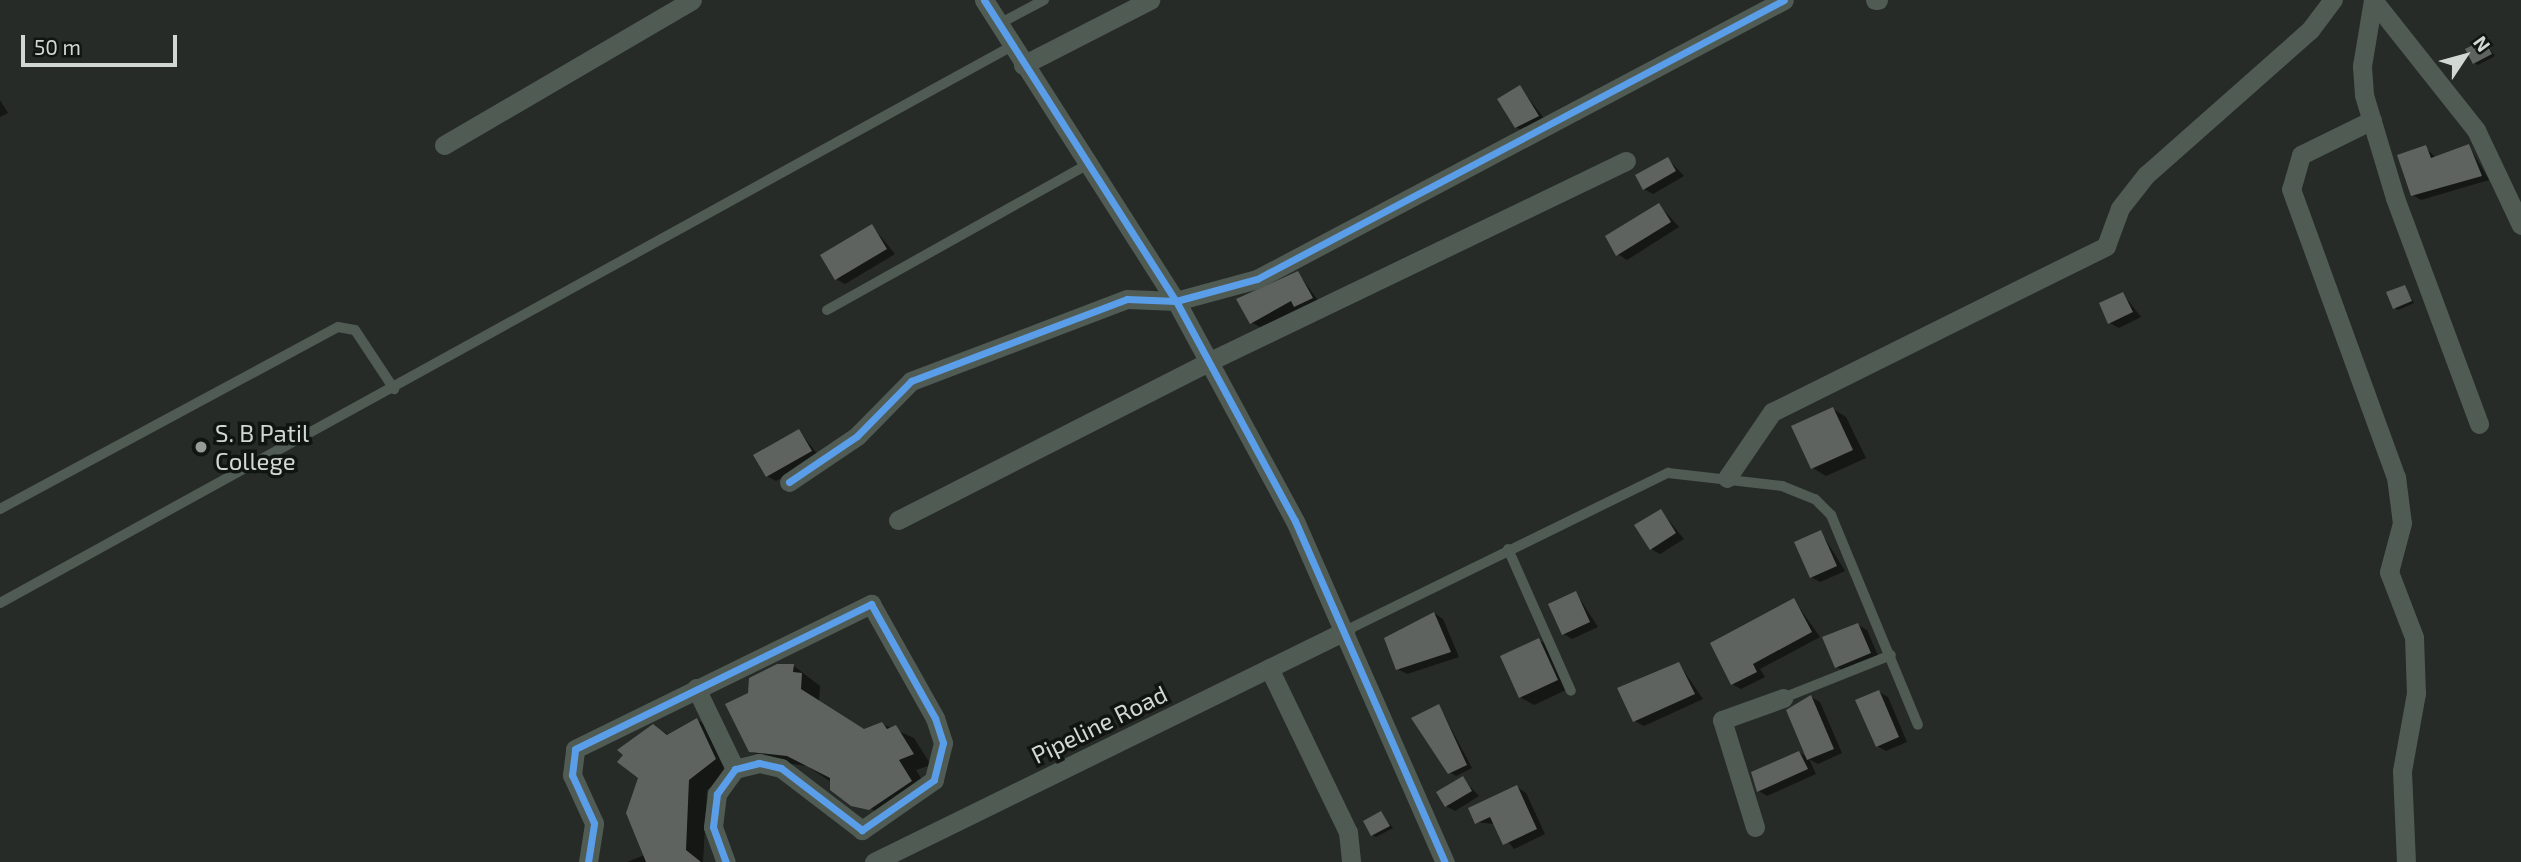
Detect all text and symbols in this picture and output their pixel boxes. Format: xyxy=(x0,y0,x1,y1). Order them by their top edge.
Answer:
scale bar xyxy=(24,21,180,65)
north arrow xyxy=(2430,21,2500,91)
text: N xyxy=(2469,31,2496,56)
text: 50 m xyxy=(34,34,81,59)
place label: S. B Patil College xyxy=(215,419,309,475)
marker: S. B Patil College xyxy=(193,439,209,455)
street label: Pipeline Road xyxy=(1026,679,1172,769)

